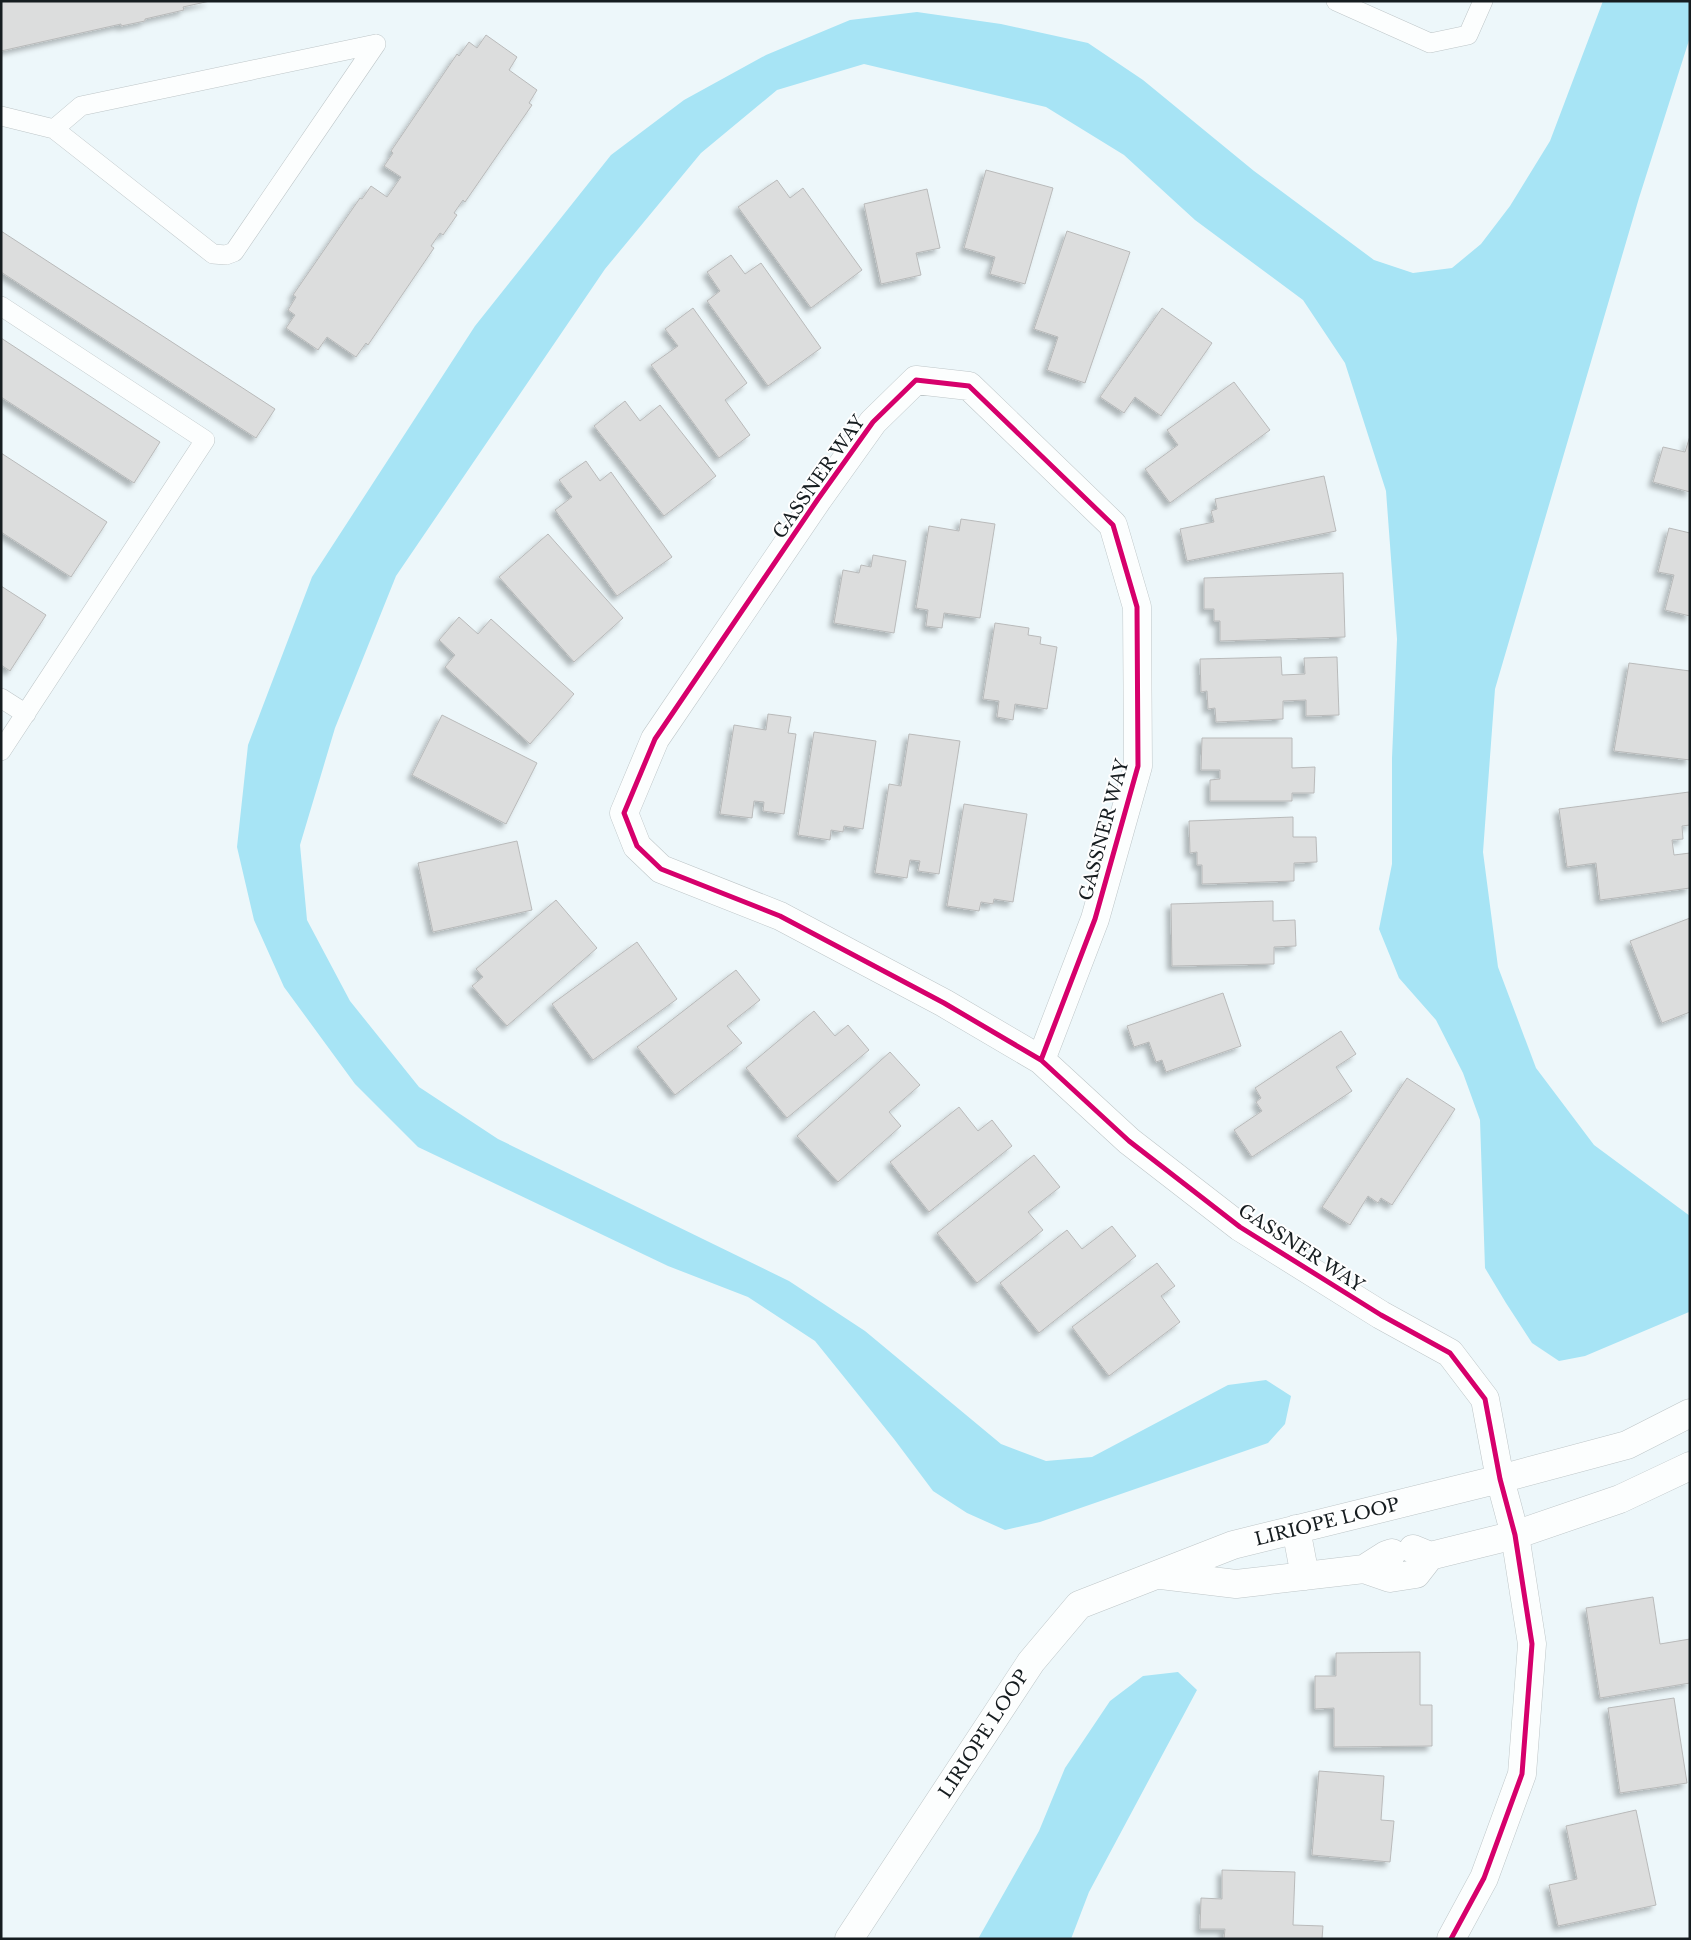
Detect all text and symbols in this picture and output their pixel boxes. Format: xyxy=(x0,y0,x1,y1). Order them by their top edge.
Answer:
street label: GASSNER WAY xyxy=(768,410,870,543)
street label: GASSNER WAY xyxy=(1075,756,1134,903)
street label: GASSNER WAY xyxy=(1234,1199,1369,1297)
street label: LIRIOPE LOOP xyxy=(1252,1493,1402,1551)
street label: LIRIOPE LOOP xyxy=(934,1666,1034,1802)

